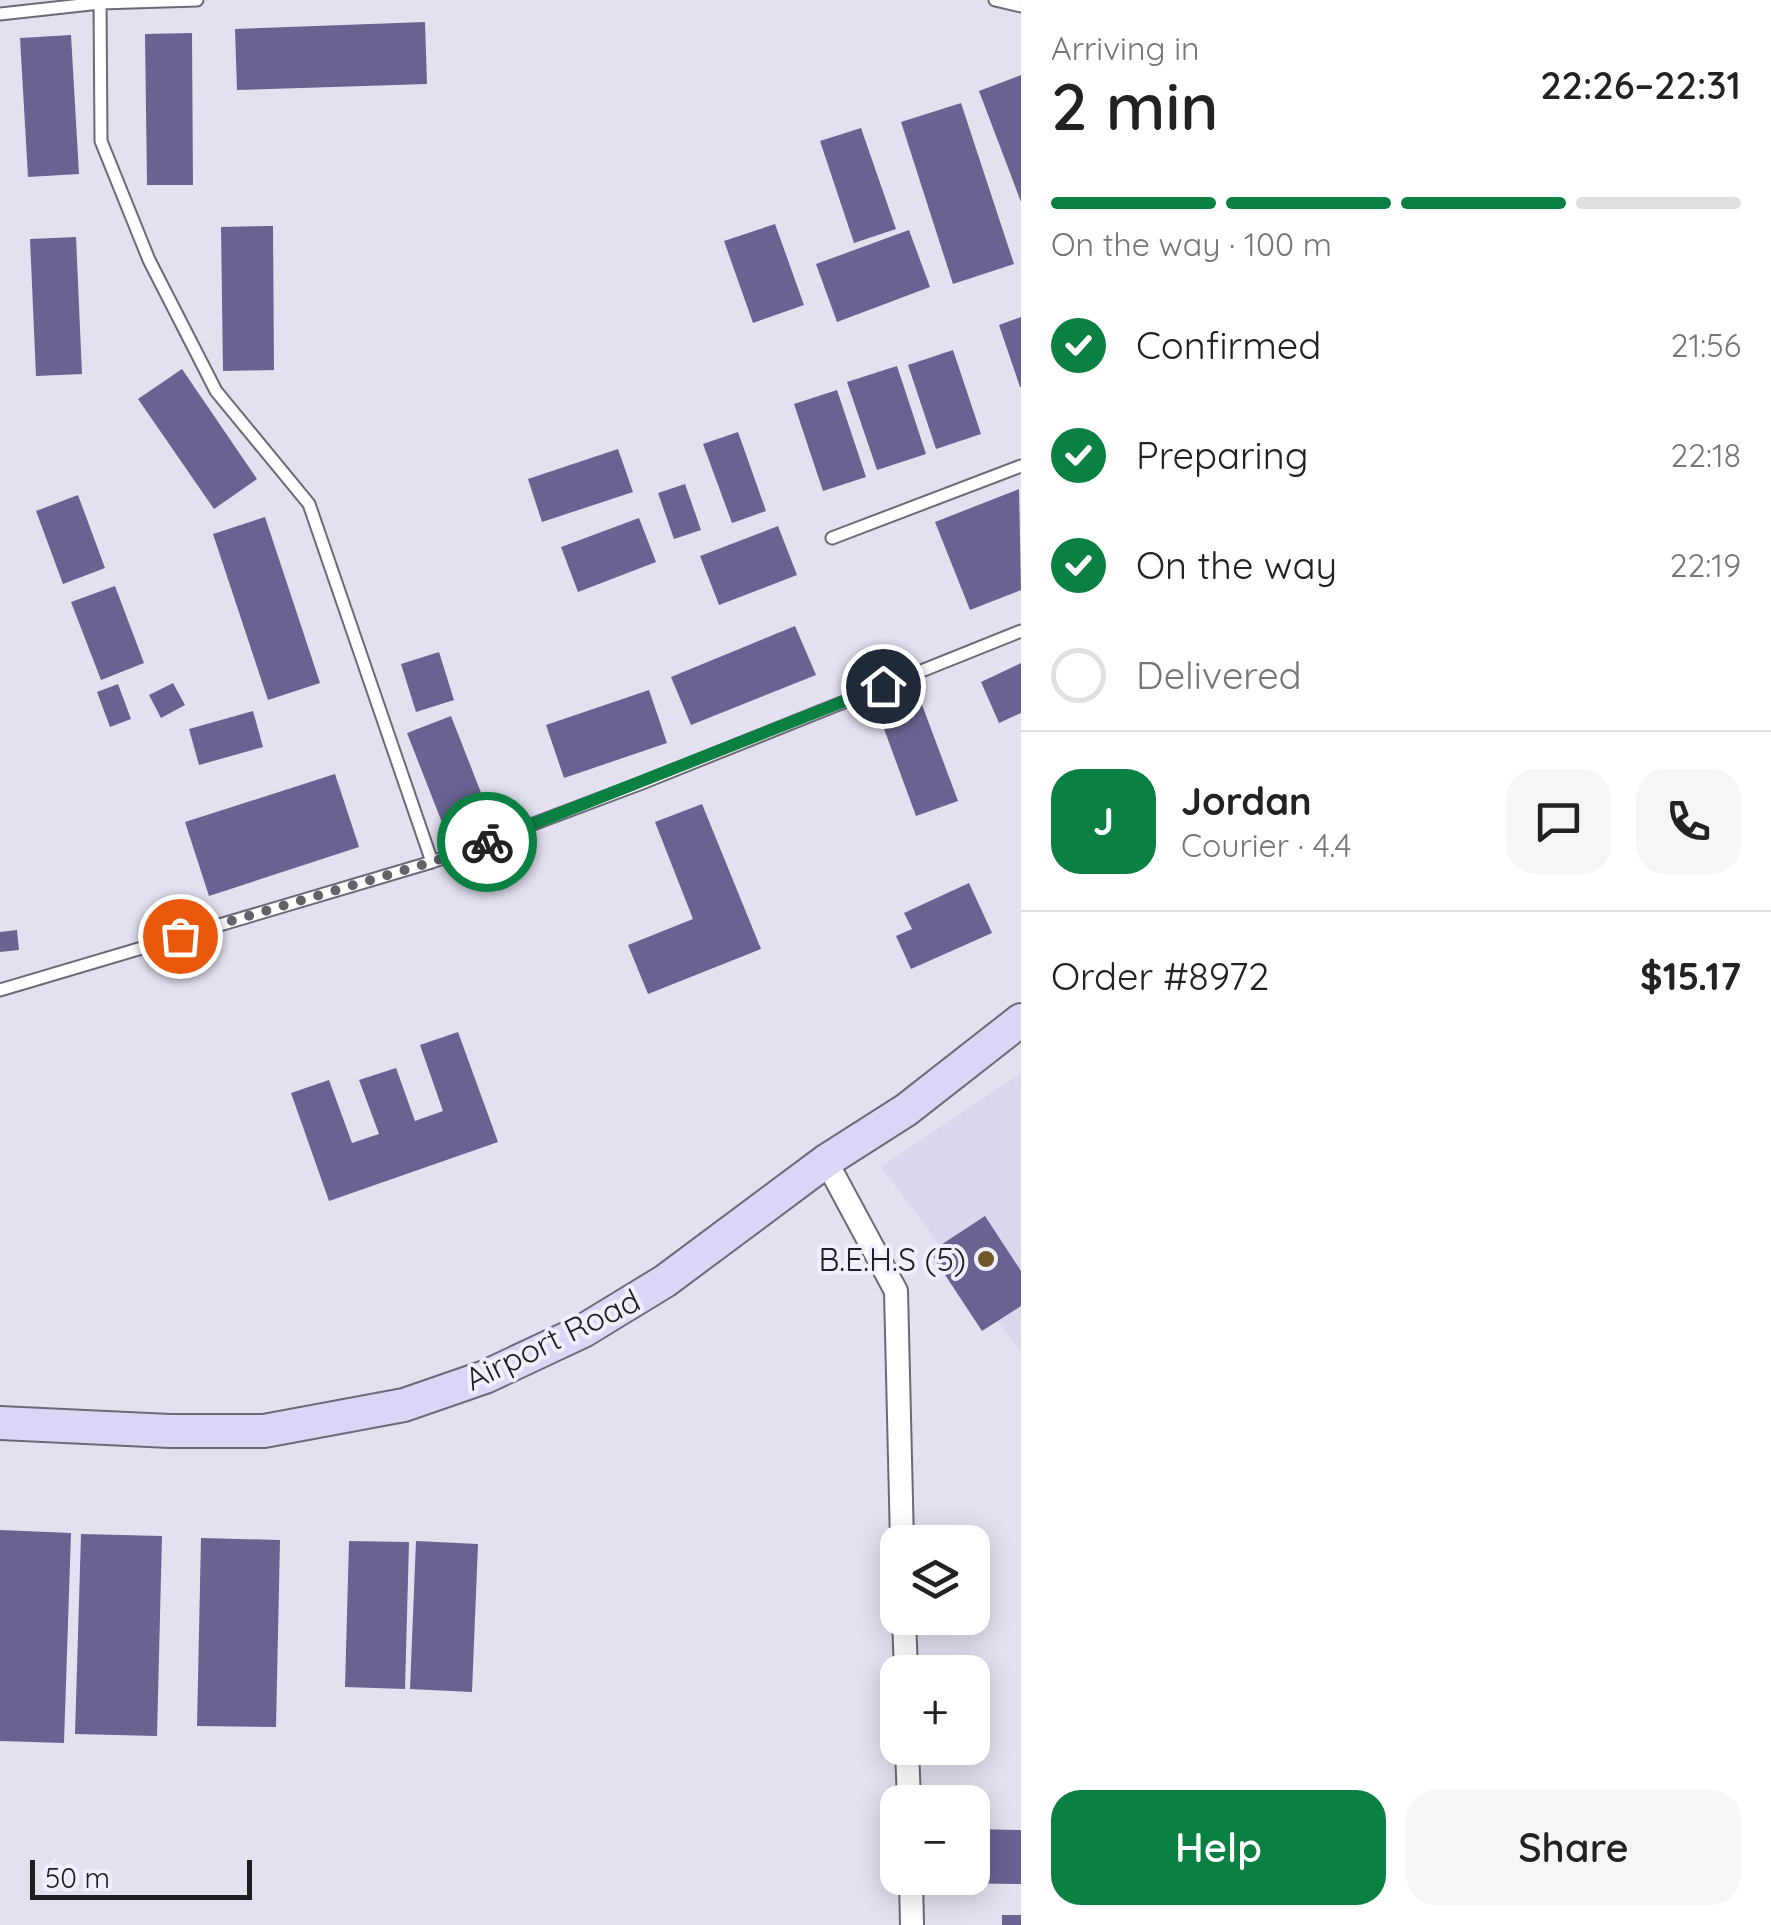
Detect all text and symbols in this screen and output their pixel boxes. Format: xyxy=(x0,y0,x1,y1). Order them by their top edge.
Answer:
text: Arriving in xyxy=(1051,28,1200,68)
text: 22:26–22:31 xyxy=(1540,61,1741,109)
text: 2 min xyxy=(1051,65,1219,146)
text: On the way · 100 m xyxy=(1051,224,1332,264)
icon: check xyxy=(1051,318,1106,373)
text: Confirmed xyxy=(1136,321,1321,369)
text: 21:56 xyxy=(1671,325,1741,365)
icon: check xyxy=(1051,428,1106,483)
text: Preparing xyxy=(1136,431,1308,479)
text: 22:18 xyxy=(1670,435,1741,475)
icon: check xyxy=(1051,538,1106,593)
text: On the way xyxy=(1136,541,1337,589)
text: 22:19 xyxy=(1670,545,1741,585)
pin xyxy=(841,644,926,729)
text: Delivered xyxy=(1136,651,1302,699)
icon: home xyxy=(856,659,911,714)
button: chat xyxy=(1506,769,1611,874)
button: phone xyxy=(1636,769,1741,874)
text: Jordan xyxy=(1181,777,1312,825)
courier xyxy=(437,792,537,892)
text: J xyxy=(1093,797,1114,845)
icon: bike xyxy=(460,815,515,870)
text: Courier · 4.4 xyxy=(1181,825,1351,865)
pin xyxy=(138,894,223,979)
icon: bag xyxy=(153,909,208,964)
text: Order #8972 xyxy=(1051,952,1269,1000)
text: $15.17 xyxy=(1640,952,1741,1000)
place label: B.E.H.S (5) xyxy=(818,1239,966,1279)
marker: B.E.H.S (5) xyxy=(975,1248,997,1270)
street label: Airport Road xyxy=(458,1279,646,1399)
map controls xyxy=(880,1525,990,1895)
button: layers xyxy=(880,1525,990,1635)
button: + xyxy=(880,1655,990,1765)
button: − xyxy=(880,1785,990,1895)
button: Help xyxy=(1051,1790,1386,1905)
button: Share xyxy=(1406,1790,1741,1905)
scale bar xyxy=(30,1855,252,1900)
text: 50 m xyxy=(45,1860,110,1895)

